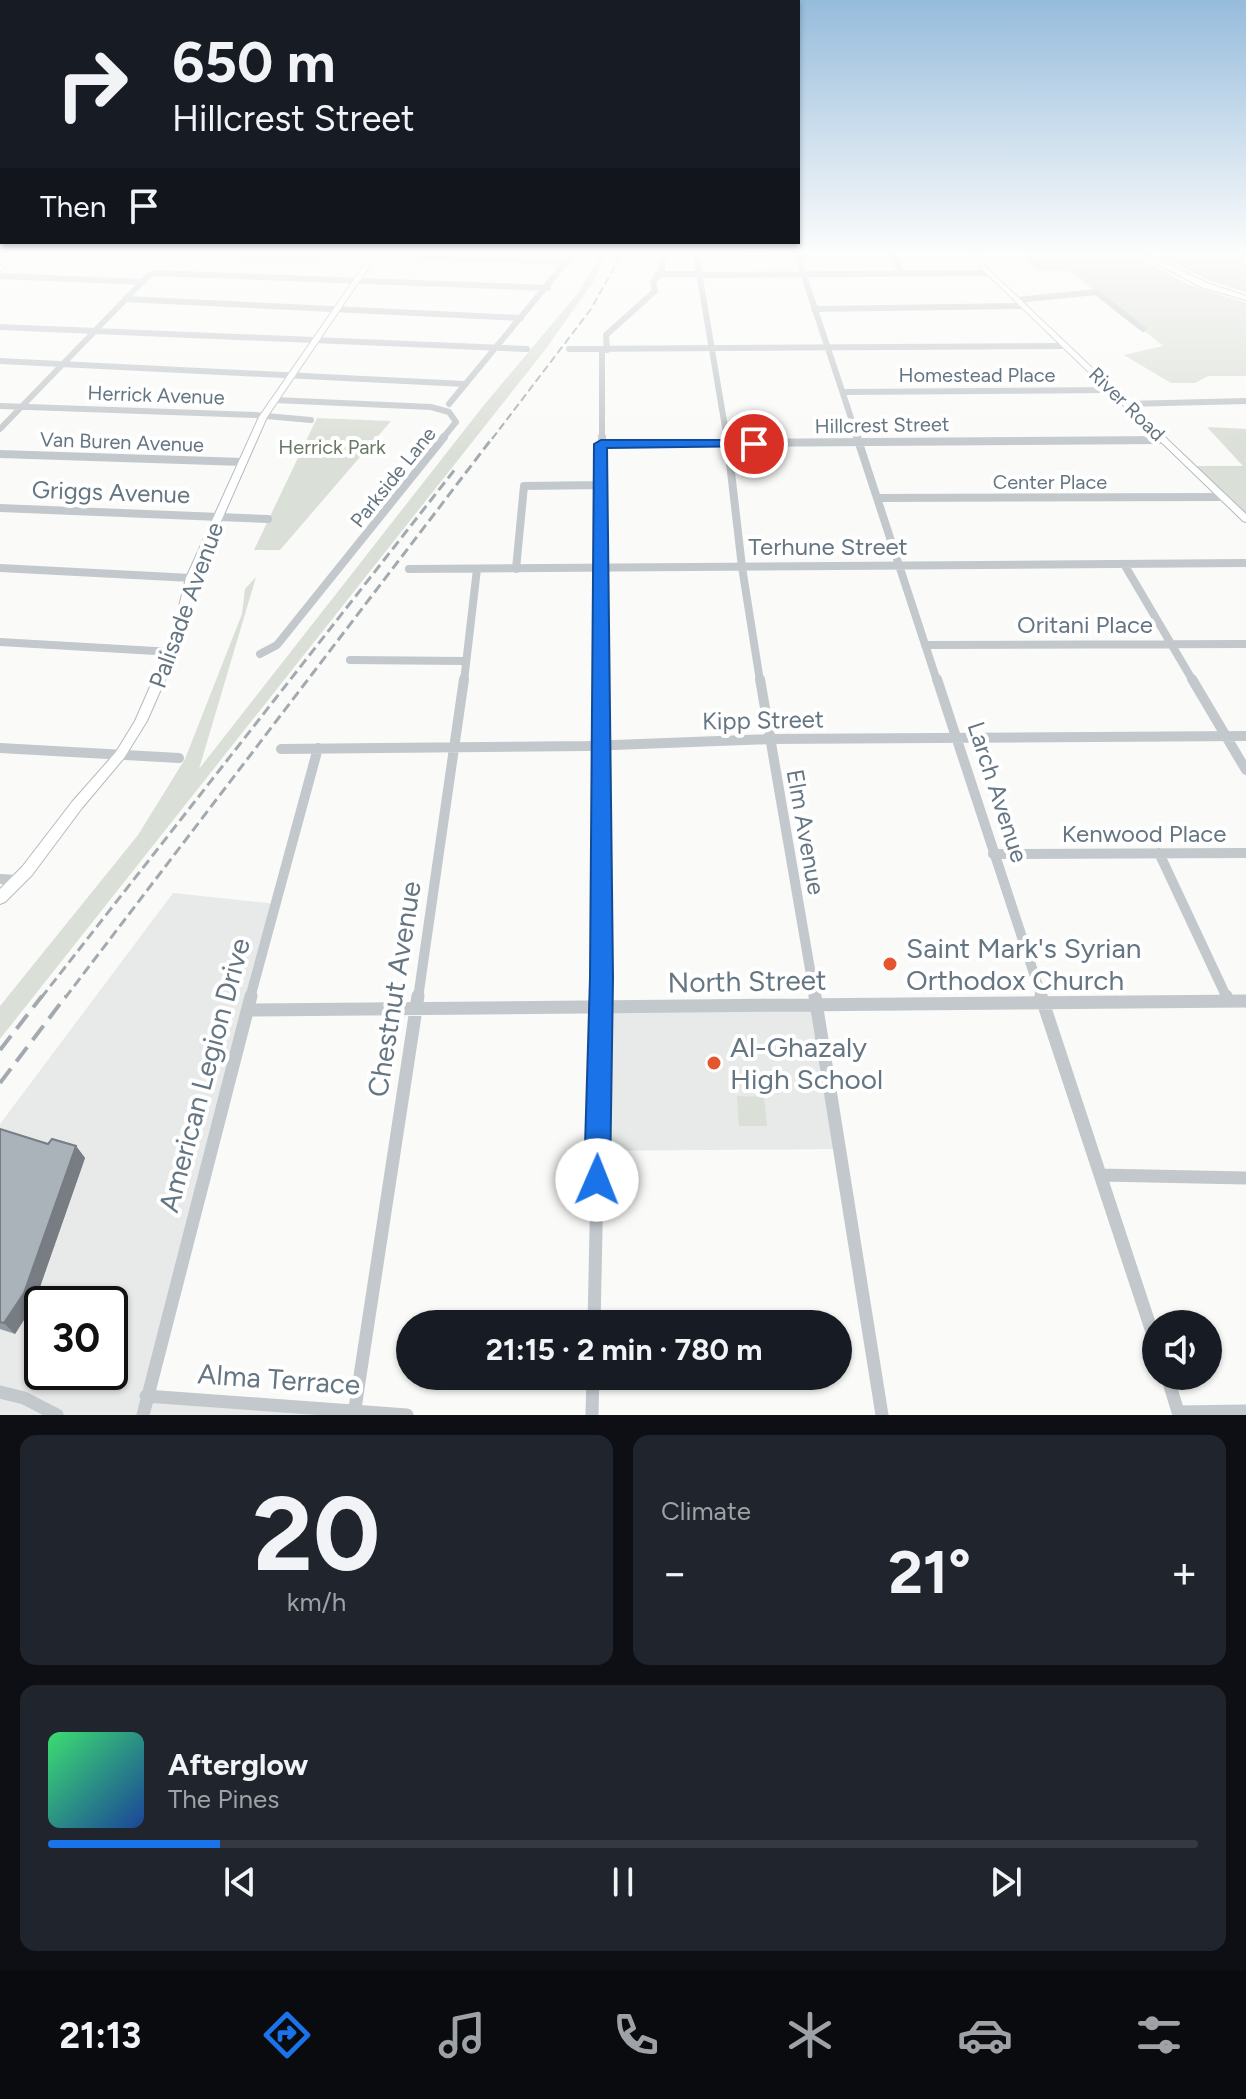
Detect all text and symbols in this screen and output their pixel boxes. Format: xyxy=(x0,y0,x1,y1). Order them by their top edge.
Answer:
text: 650 m xyxy=(172,29,335,96)
icon: right xyxy=(40,32,144,136)
text: Hillcrest Street xyxy=(172,97,415,140)
icon: arrive xyxy=(122,184,166,228)
text: Then xyxy=(40,188,106,225)
street label: River Road xyxy=(1084,362,1170,446)
street label: Homestead Place xyxy=(898,363,1056,387)
street label: Herrick Avenue xyxy=(87,381,225,409)
pin xyxy=(720,410,788,478)
street label: Hillcrest Street xyxy=(814,412,950,438)
street label: Parkside Lane xyxy=(345,422,441,532)
icon: arrive xyxy=(732,422,776,466)
street label: Van Buren Avenue xyxy=(40,427,205,457)
park label: Herrick Park xyxy=(278,435,386,459)
street label: Center Place xyxy=(993,470,1107,494)
street label: Griggs Avenue xyxy=(31,475,191,509)
street label: Palisade Avenue xyxy=(143,518,229,692)
street label: Terhune Street xyxy=(748,532,908,561)
street label: Oritani Place xyxy=(1017,610,1153,639)
street label: Kipp Street xyxy=(702,704,824,736)
street label: Larch Avenue xyxy=(962,718,1034,866)
street label: Elm Avenue xyxy=(781,767,831,897)
street label: Kenwood Place xyxy=(1062,819,1226,848)
street label: Chestnut Avenue xyxy=(360,879,428,1099)
place label: Saint Mark's Syrian Orthodox Church xyxy=(906,931,1141,997)
street label: American Legion Drive xyxy=(151,934,257,1216)
marker: Saint Mark's Syrian Orthodox Church xyxy=(881,955,899,973)
street label: North Street xyxy=(667,963,827,999)
place label: Al-Ghazaly High School xyxy=(730,1030,883,1096)
marker: Al-Ghazaly High School xyxy=(705,1054,723,1072)
position arrow xyxy=(555,1138,639,1222)
speed limit sign: 30 xyxy=(24,1286,128,1390)
map controls xyxy=(1142,1310,1222,1390)
button: sound xyxy=(1142,1310,1222,1390)
text: 21:15 · 2 min · 780 m xyxy=(486,1331,762,1368)
street label: Alma Terrace xyxy=(197,1356,361,1402)
text: 20 xyxy=(253,1471,380,1596)
text: Climate xyxy=(661,1495,751,1527)
text: 21° xyxy=(888,1536,971,1608)
text: − xyxy=(661,1546,688,1599)
text: + xyxy=(1171,1546,1198,1599)
text: km/h xyxy=(287,1586,346,1618)
text: Afterglow xyxy=(168,1746,308,1783)
text: The Pines xyxy=(168,1783,279,1815)
icon: previous xyxy=(218,1860,262,1904)
icon: pause xyxy=(601,1860,645,1904)
icon: next xyxy=(984,1860,1028,1904)
icon: directions xyxy=(259,2007,315,2063)
icon: music xyxy=(434,2007,490,2063)
icon: phone xyxy=(608,2007,664,2063)
icon: climate xyxy=(782,2007,838,2063)
icon: car xyxy=(957,2007,1013,2063)
icon: filters xyxy=(1131,2007,1187,2063)
text: 21:13 xyxy=(59,2014,141,2057)

